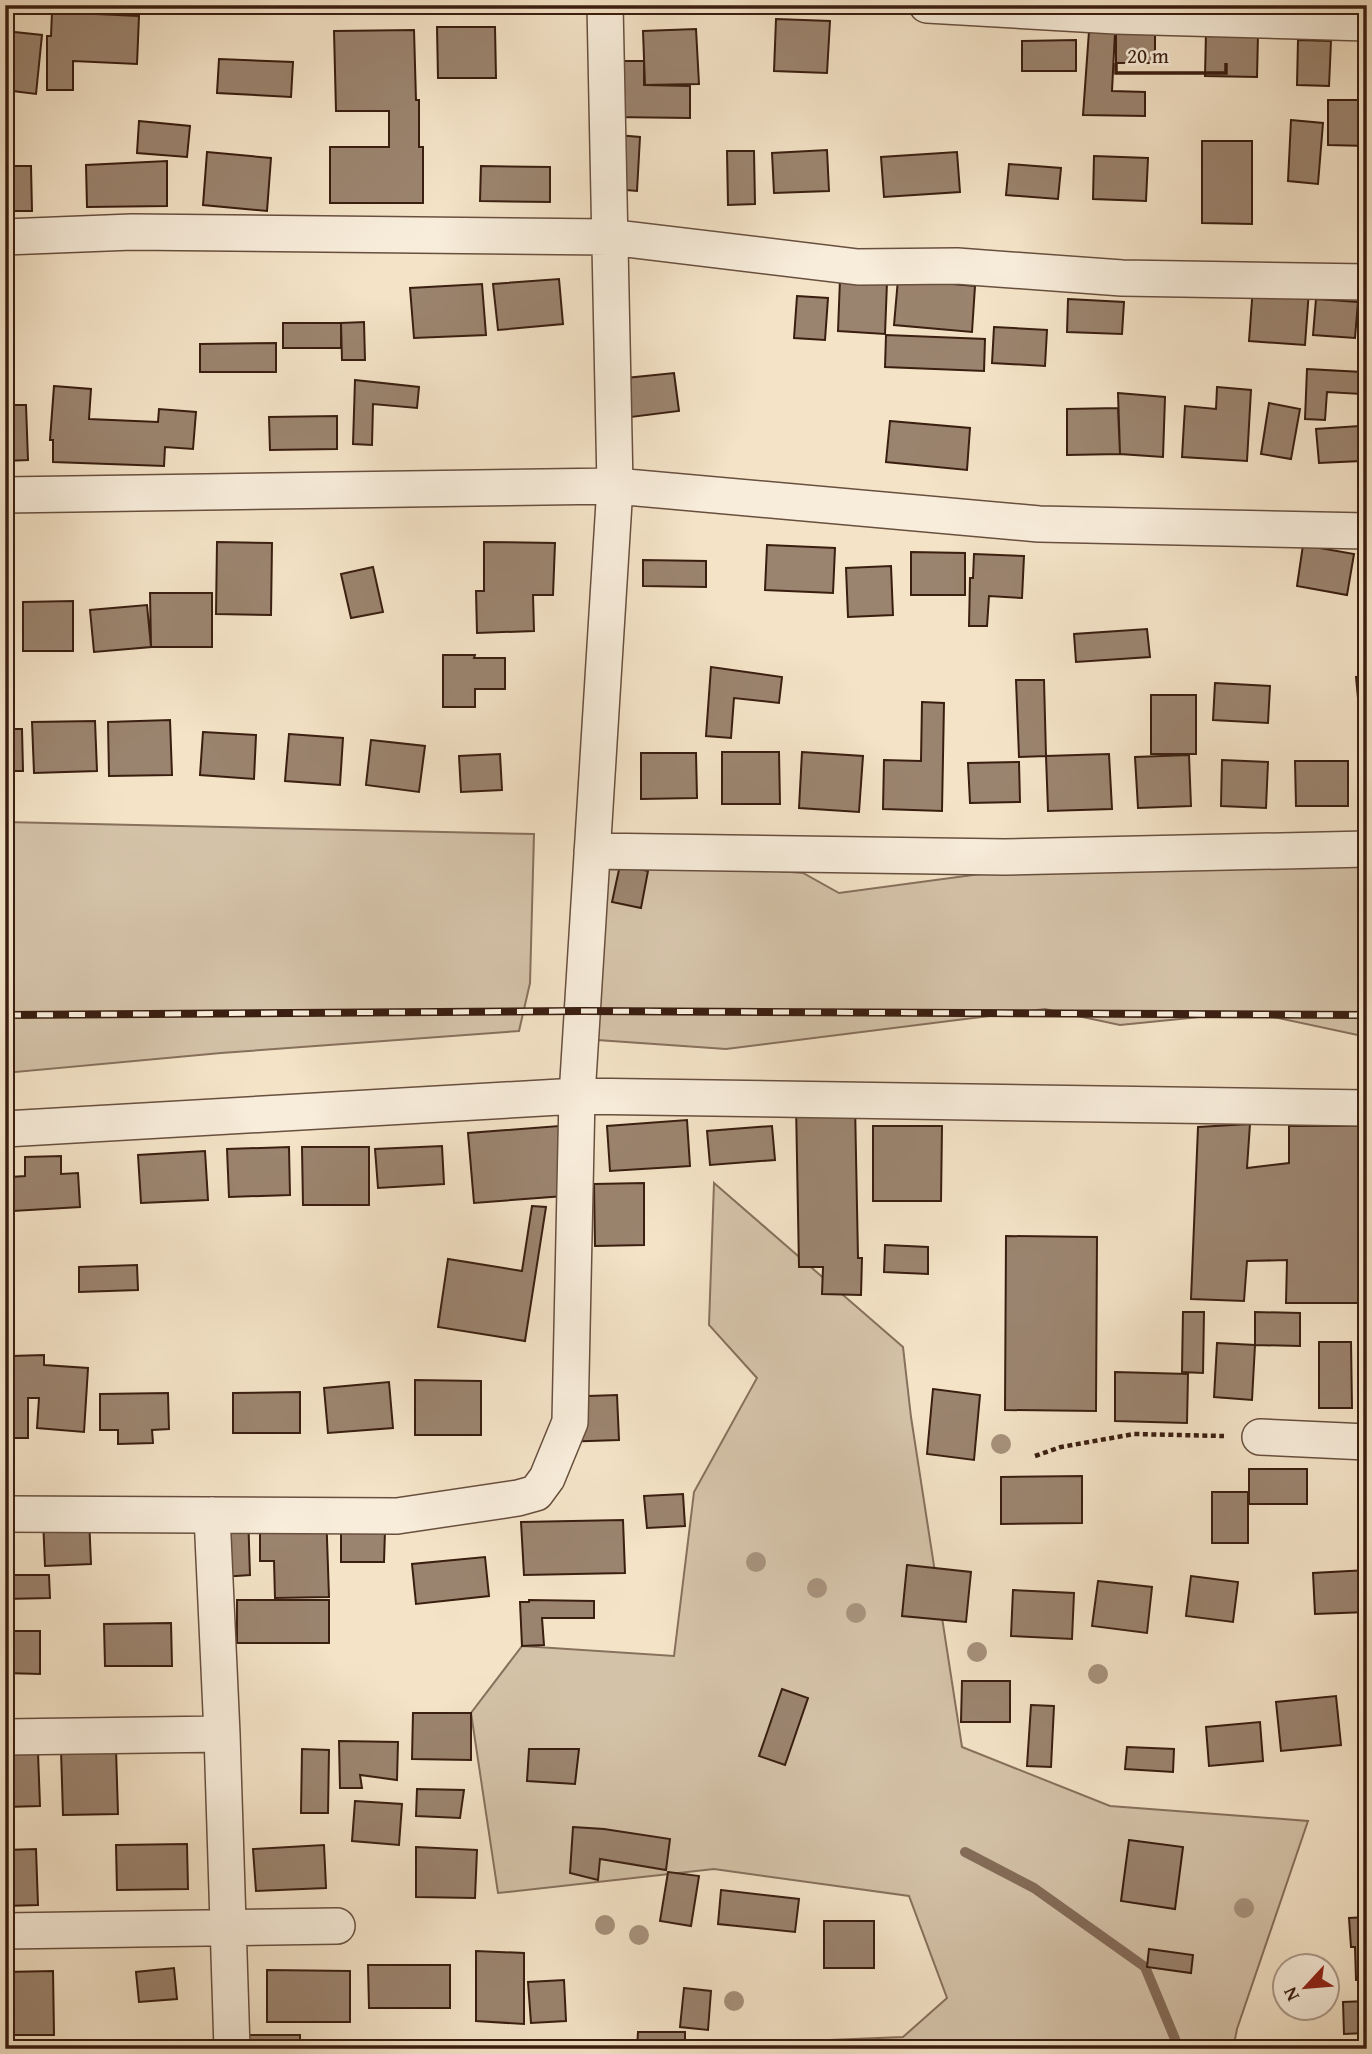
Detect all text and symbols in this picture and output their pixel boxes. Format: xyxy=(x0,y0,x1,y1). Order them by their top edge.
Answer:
scale bar xyxy=(1116,32,1227,76)
text: 20 m xyxy=(1127,40,1169,71)
north arrow xyxy=(1270,1952,1340,2022)
text: N xyxy=(1275,1982,1306,2006)

